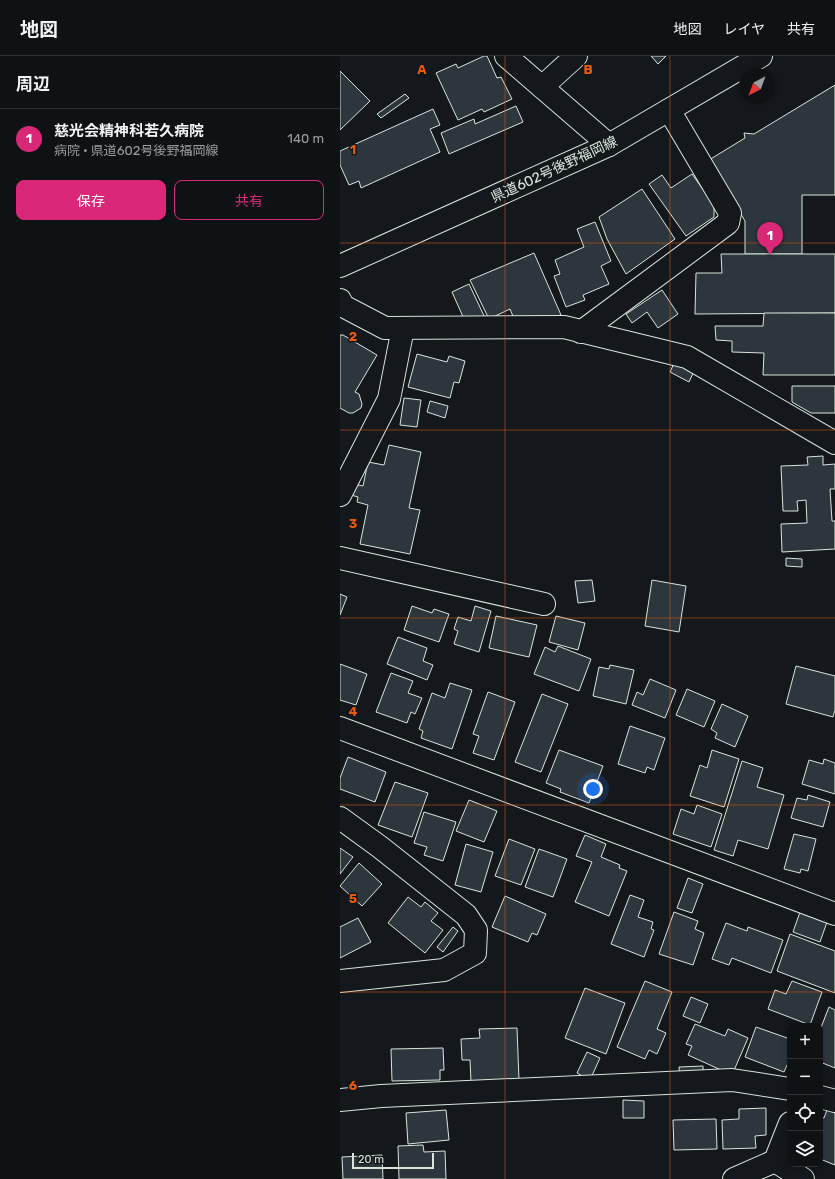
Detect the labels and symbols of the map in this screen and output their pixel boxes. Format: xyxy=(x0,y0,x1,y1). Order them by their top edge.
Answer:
text: A xyxy=(417,62,427,77)
text: B xyxy=(583,62,593,77)
north arrow xyxy=(739,68,775,104)
street label: 県道602号後野福岡線 xyxy=(488,133,620,206)
text: 1 xyxy=(350,142,356,157)
pin: 1 xyxy=(757,222,783,255)
text: 2 xyxy=(349,329,357,344)
text: 3 xyxy=(349,516,358,531)
text: 4 xyxy=(349,704,358,719)
your location xyxy=(583,779,603,799)
text: 5 xyxy=(349,891,357,906)
text: 6 xyxy=(349,1078,358,1093)
scale bar xyxy=(352,1151,434,1170)

